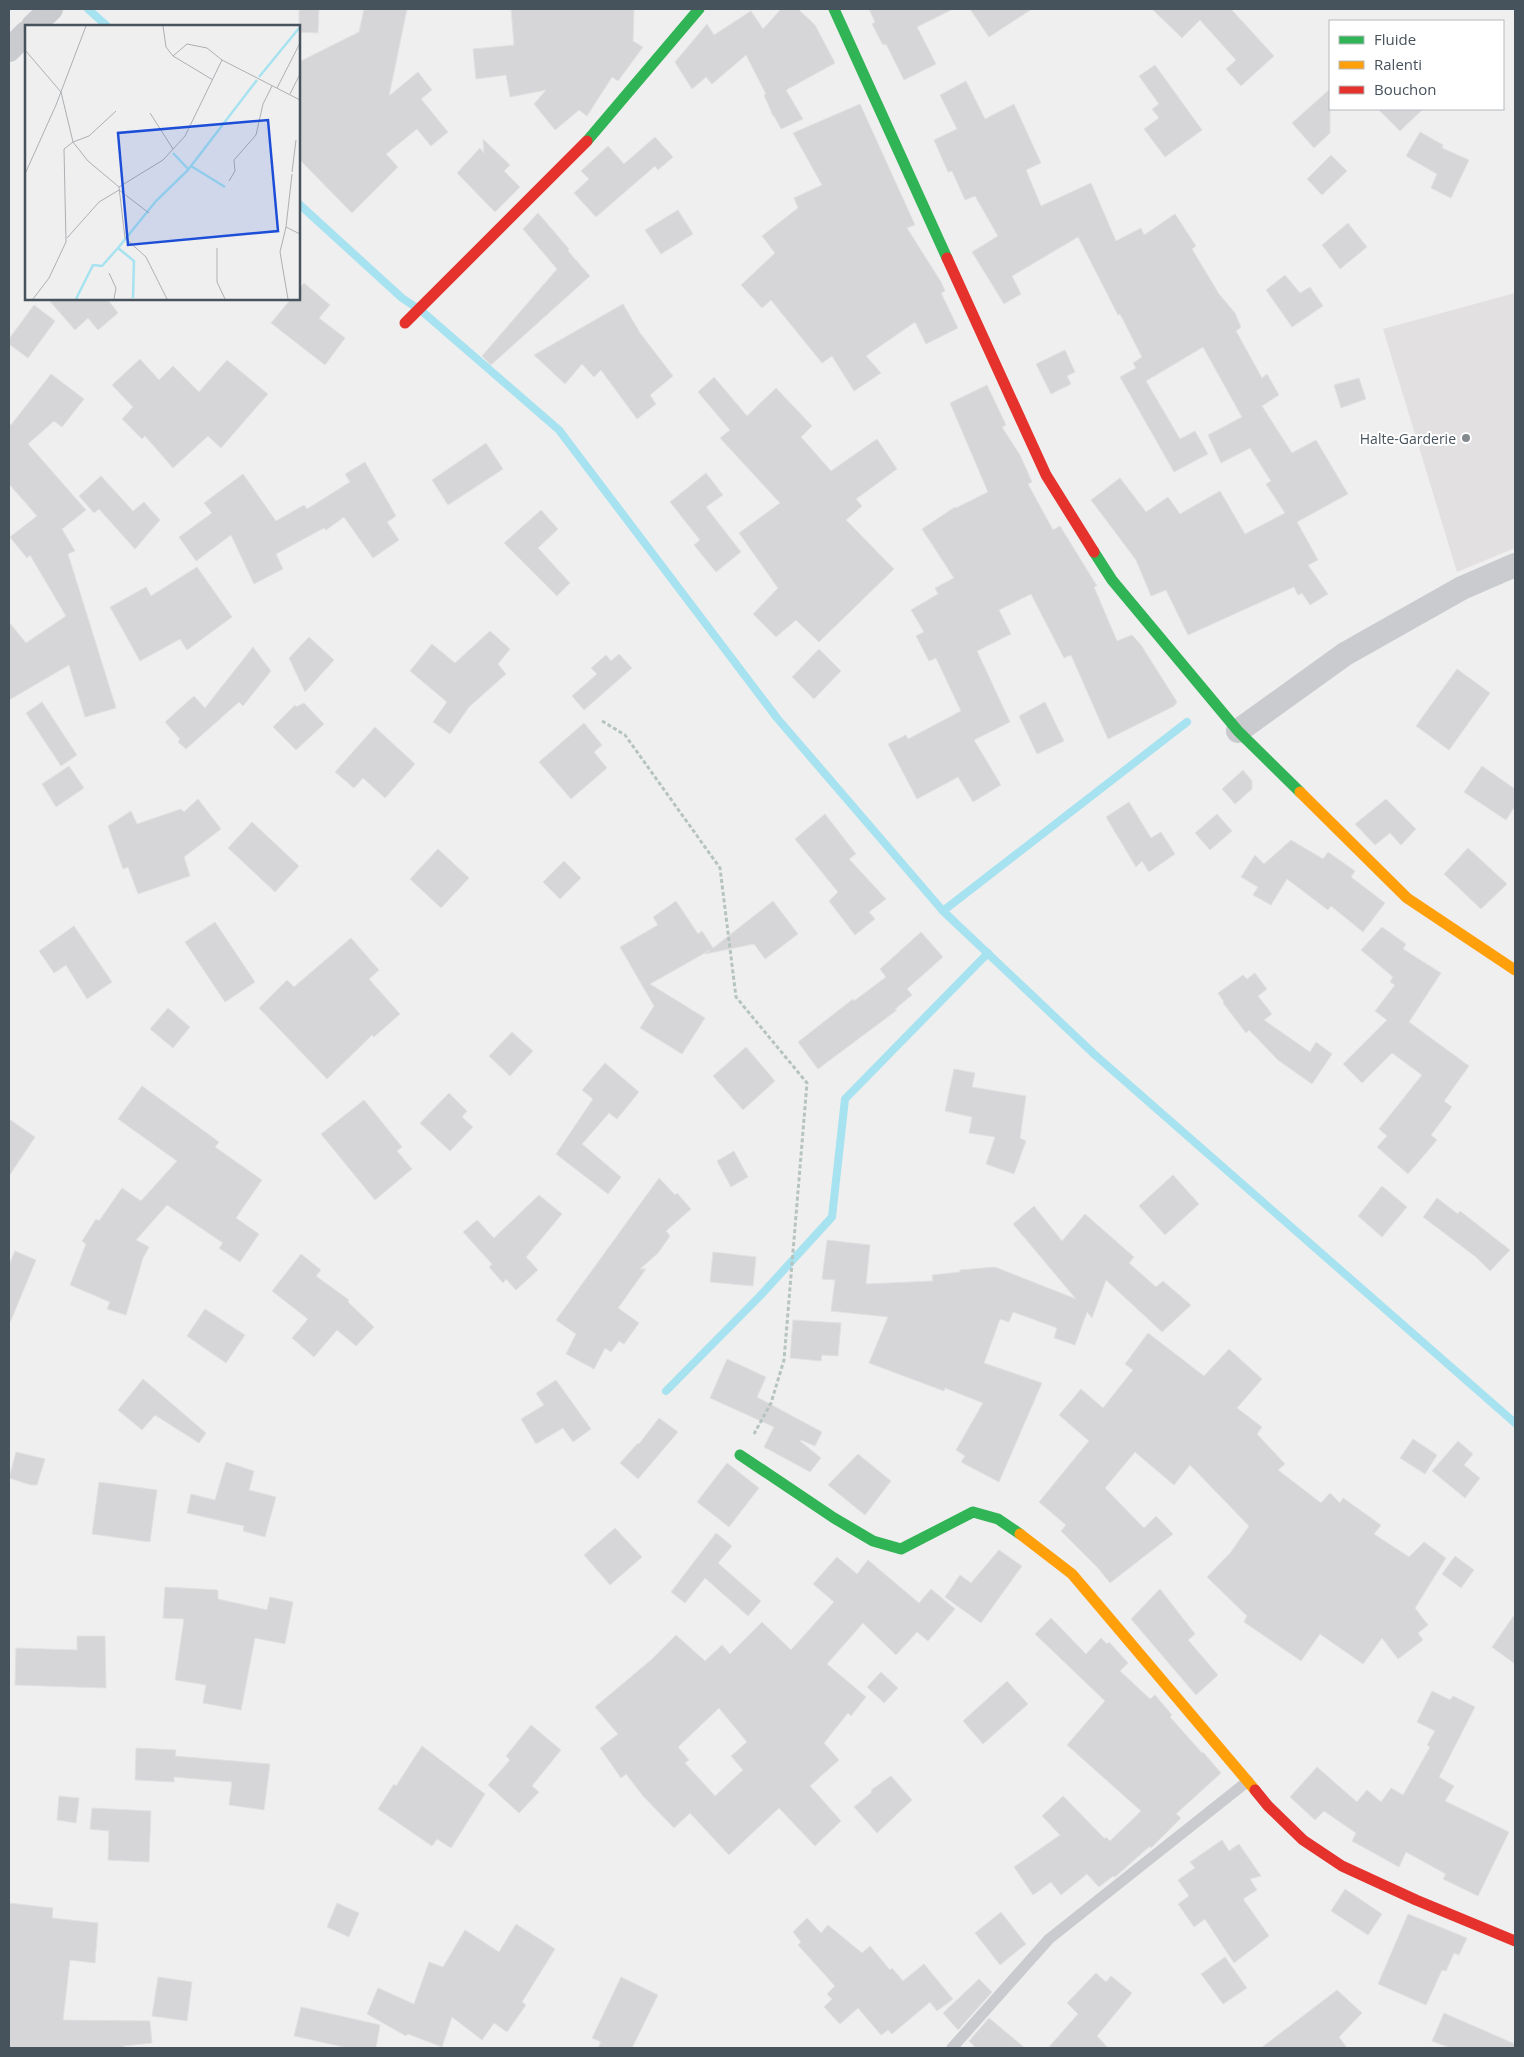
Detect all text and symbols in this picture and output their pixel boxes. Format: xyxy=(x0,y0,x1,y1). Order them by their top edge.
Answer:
legend xyxy=(1329,20,1504,110)
inset map xyxy=(25,25,300,300)
text: Fluide xyxy=(1374,29,1416,49)
text: Ralenti xyxy=(1374,54,1422,74)
text: Bouchon xyxy=(1374,79,1437,99)
place label: Halte-Garderie xyxy=(1360,429,1456,448)
marker: Halte-Garderie xyxy=(1460,432,1472,444)

